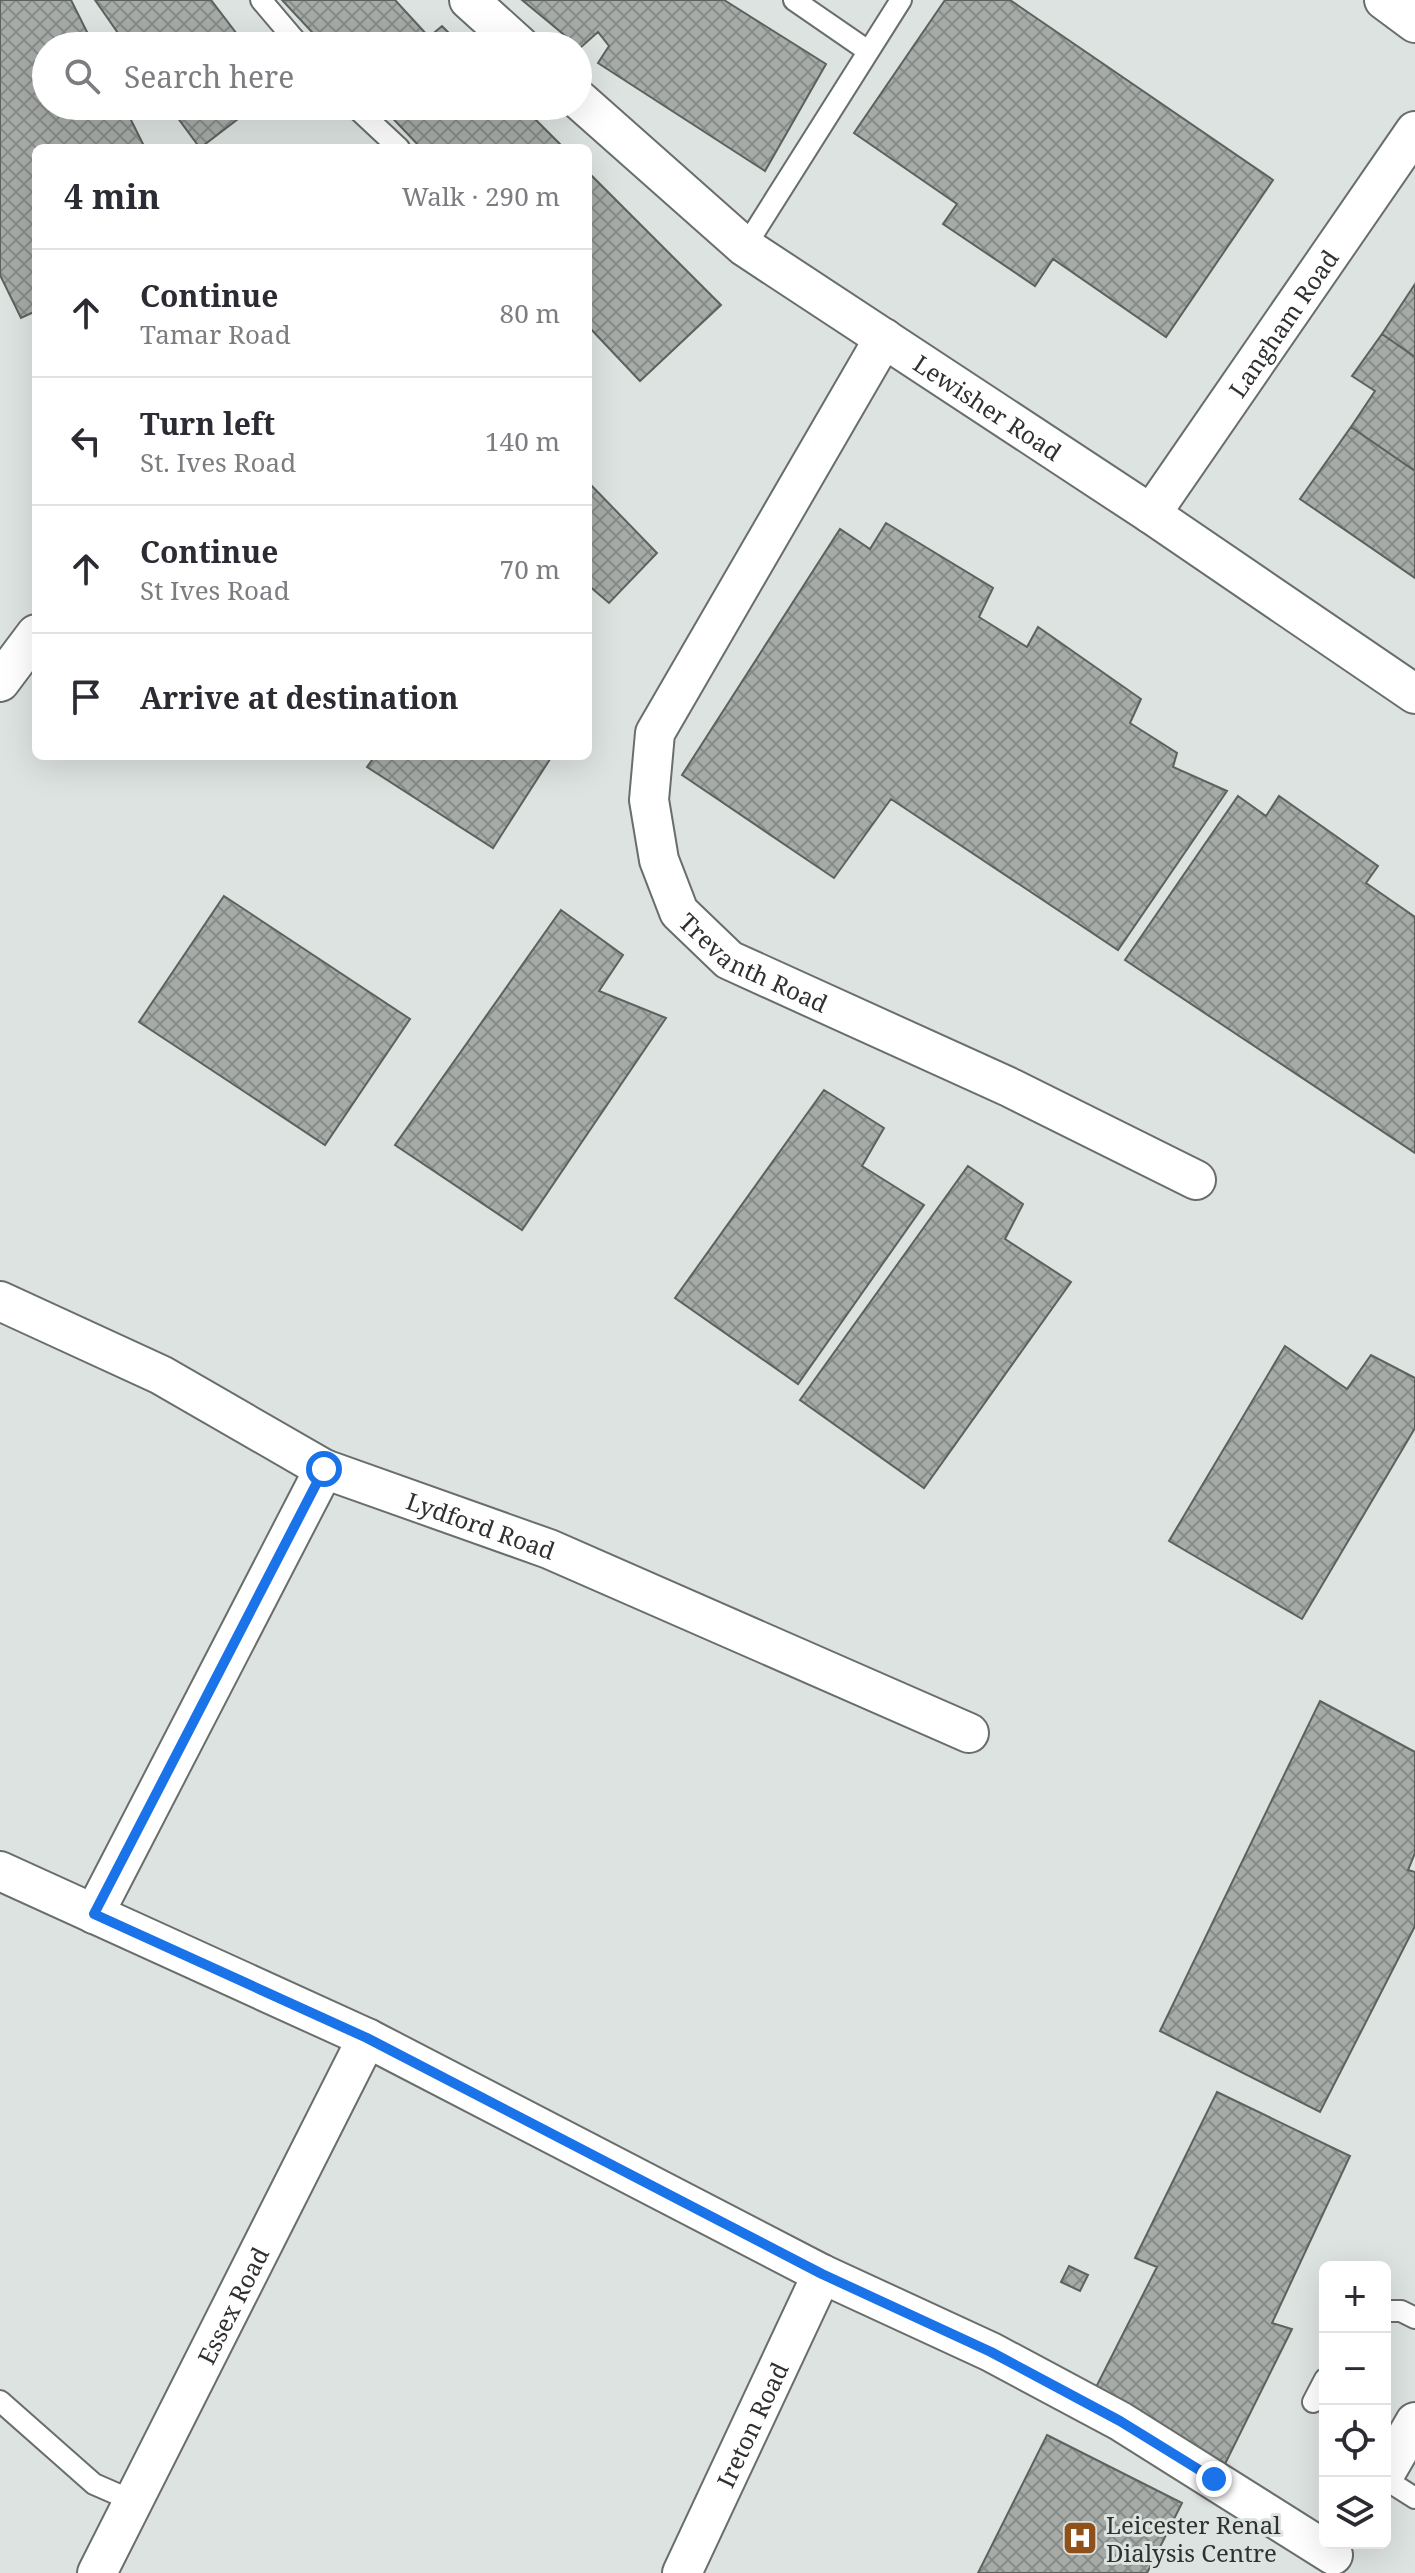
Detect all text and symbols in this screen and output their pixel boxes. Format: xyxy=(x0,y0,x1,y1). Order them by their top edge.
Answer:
search box xyxy=(32,32,592,120)
icon: search xyxy=(60,54,104,98)
text: Search here xyxy=(124,56,294,97)
text: 4 min xyxy=(64,173,160,219)
text: Walk · 290 m xyxy=(402,178,560,214)
street label: Langham Road xyxy=(1220,242,1345,403)
text: Continue xyxy=(140,275,278,316)
icon: ahead xyxy=(64,291,108,335)
text: 80 m xyxy=(500,295,560,331)
text: Tamar Road xyxy=(140,316,291,352)
street label: Lewisher Road xyxy=(908,346,1069,468)
text: Turn left xyxy=(140,403,275,444)
icon: left xyxy=(64,419,108,463)
text: 140 m xyxy=(485,423,560,459)
text: St. Ives Road xyxy=(140,444,296,480)
text: Continue xyxy=(140,531,278,572)
icon: ahead xyxy=(64,547,108,591)
text: 70 m xyxy=(500,551,560,587)
text: St Ives Road xyxy=(140,572,290,608)
icon: arrive xyxy=(64,675,108,719)
text: Arrive at destination xyxy=(140,677,459,718)
street label: Trevanth Road xyxy=(672,905,834,1019)
route start xyxy=(306,1451,342,1487)
street label: Lydford Road xyxy=(402,1483,560,1566)
street label: Essex Road xyxy=(189,2241,276,2370)
map controls xyxy=(1319,2261,1391,2549)
button: + xyxy=(1319,2261,1391,2333)
button: − xyxy=(1319,2333,1391,2405)
street label: Ireton Road xyxy=(708,2356,795,2493)
button: locate xyxy=(1319,2405,1391,2477)
route end xyxy=(1196,2461,1232,2497)
button: layers xyxy=(1319,2477,1391,2549)
place label: Leicester Renal Dialysis Centre xyxy=(1106,2508,1281,2569)
hospital icon: Leicester Renal Dialysis Centre xyxy=(1061,2519,1099,2557)

